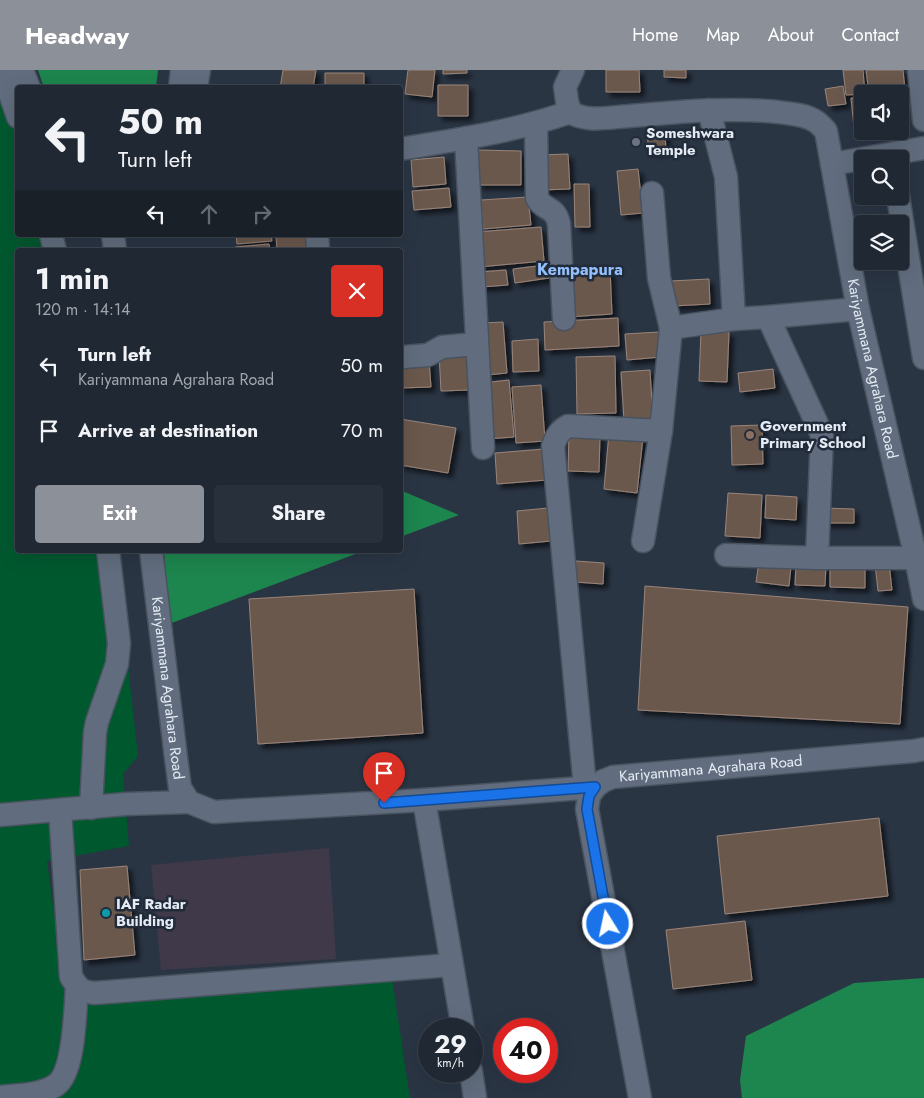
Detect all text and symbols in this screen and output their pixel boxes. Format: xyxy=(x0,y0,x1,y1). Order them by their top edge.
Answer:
text: Headway xyxy=(25,18,129,53)
text: Home xyxy=(632,22,678,48)
text: Map xyxy=(706,22,740,48)
text: About xyxy=(768,22,813,48)
text: Contact xyxy=(841,22,899,48)
map controls xyxy=(854,85,909,270)
button: sound xyxy=(854,85,909,140)
text: 50 m xyxy=(118,97,203,147)
icon: left xyxy=(35,105,100,170)
place label: Someshwara Temple xyxy=(646,122,734,161)
marker: Someshwara Temple xyxy=(630,136,642,148)
text: Turn left xyxy=(118,143,192,175)
button: search xyxy=(854,150,909,205)
icon: left xyxy=(142,200,170,228)
icon: ahead xyxy=(195,200,223,228)
icon: right xyxy=(248,200,276,228)
button: layers xyxy=(854,215,909,270)
text: 1 min xyxy=(35,257,109,300)
district label: Kempapura xyxy=(537,258,623,281)
button: close xyxy=(331,265,383,317)
street label: Kariyammana Agrahara Road xyxy=(842,277,904,461)
text: 120 m · 14:14 xyxy=(35,298,130,321)
text: Turn left xyxy=(78,341,151,368)
icon: left xyxy=(35,352,63,380)
text: 50 m xyxy=(340,352,383,379)
text: Kariyammana Agrahara Road xyxy=(78,368,274,391)
place label: Government Primary School xyxy=(760,415,866,454)
icon: arrive xyxy=(35,417,63,445)
text: Arrive at destination xyxy=(78,417,258,444)
text: 70 m xyxy=(341,417,383,444)
marker: Government Primary School xyxy=(744,429,756,441)
button: Exit xyxy=(35,485,204,543)
button: Share xyxy=(214,485,383,543)
street label: Kariyammana Agrahara Road xyxy=(146,595,190,781)
street label: Kariyammana Agrahara Road xyxy=(618,750,803,787)
pin xyxy=(363,752,405,803)
icon: arrive xyxy=(370,759,398,787)
place label: IAF Radar Building xyxy=(116,893,187,932)
position arrow xyxy=(581,897,633,949)
marker: IAF Radar Building xyxy=(100,907,112,919)
speed limit sign: 40 xyxy=(493,1018,558,1083)
text: 29 xyxy=(434,1026,467,1062)
text: km/h xyxy=(437,1054,464,1072)

